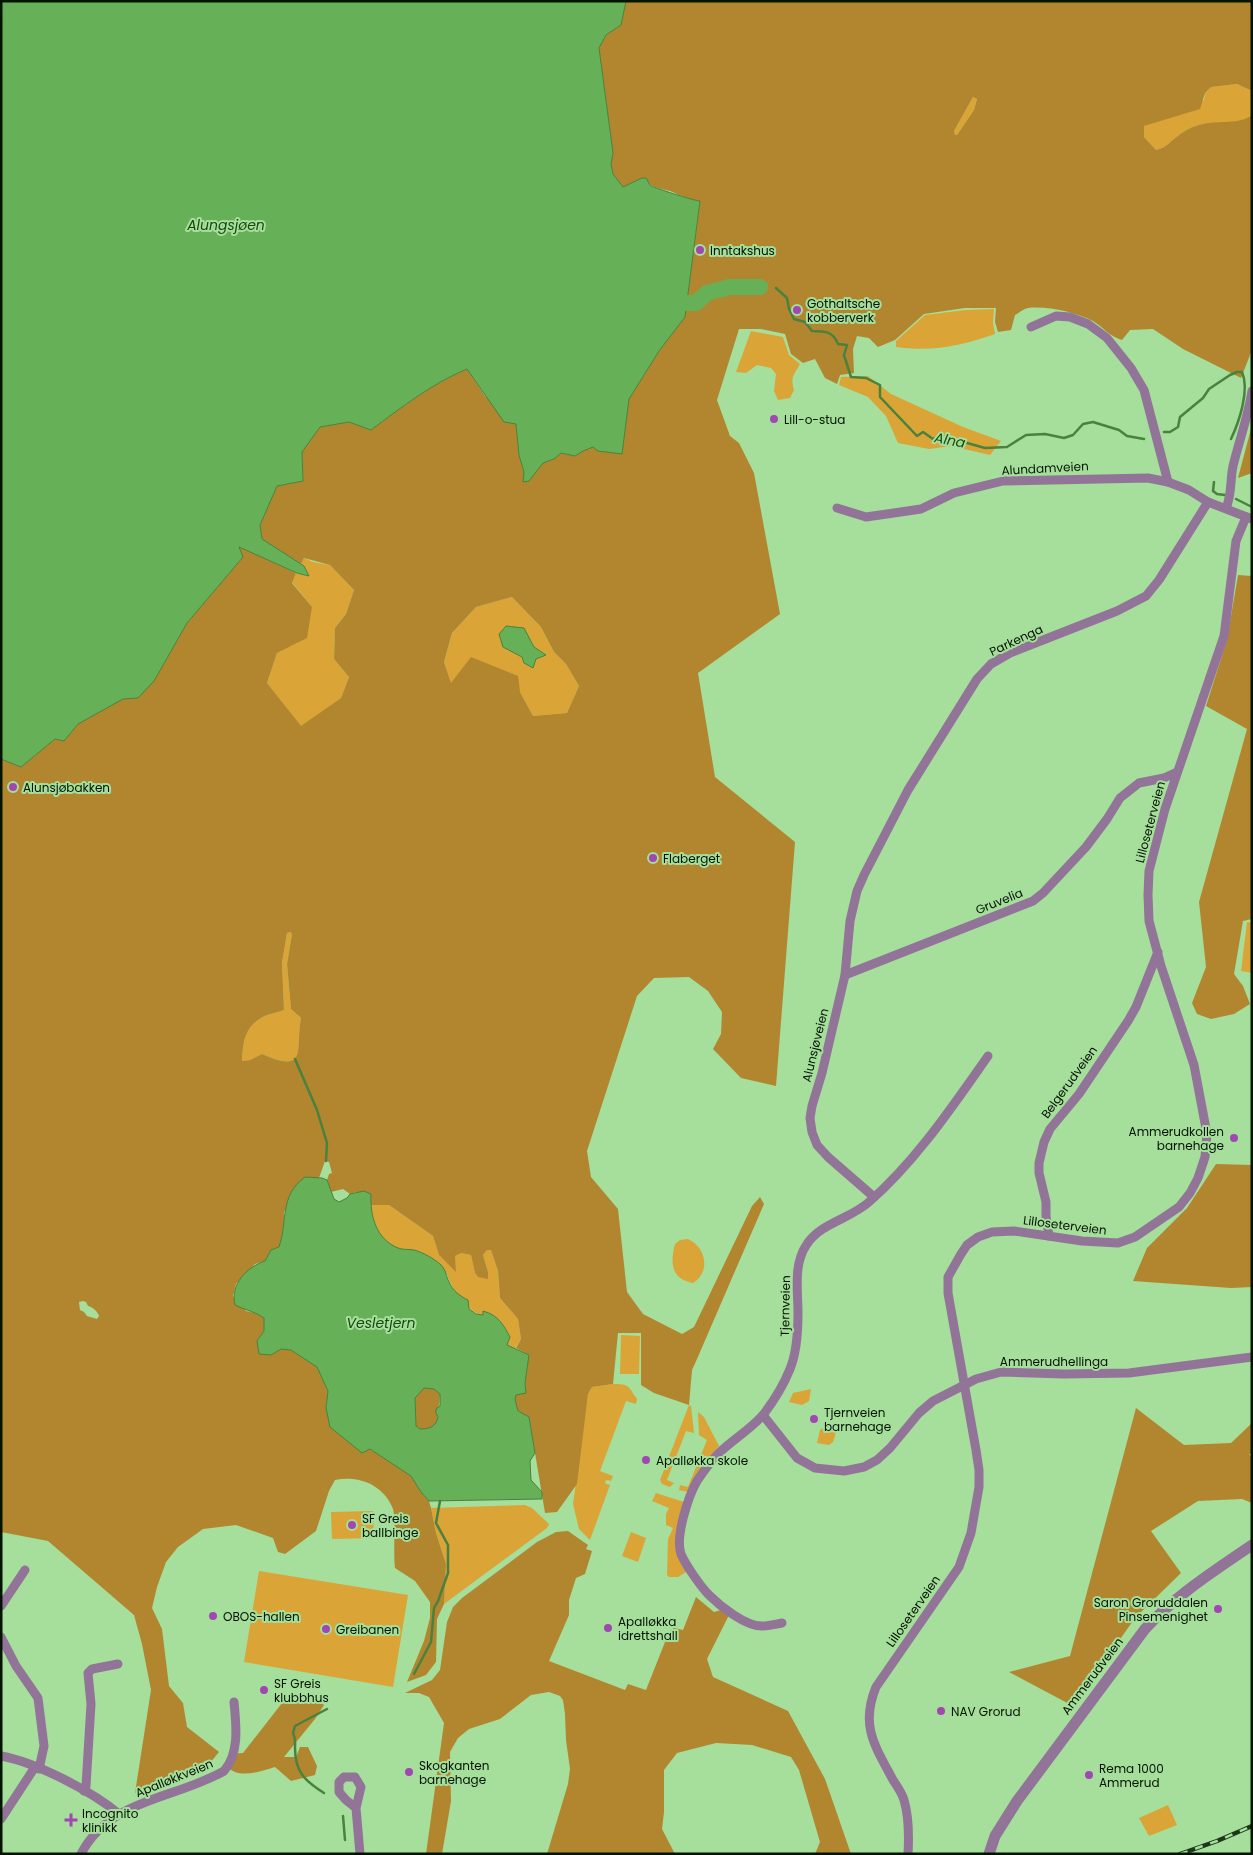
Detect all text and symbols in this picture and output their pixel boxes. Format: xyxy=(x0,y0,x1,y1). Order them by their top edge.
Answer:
water label: Alungsjøen xyxy=(186,215,265,235)
place label: Inntakshus xyxy=(710,242,775,259)
marker: Inntakshus xyxy=(694,244,706,256)
place label: Gothaltsche kobberverk xyxy=(807,295,880,326)
marker: Gothaltsche kobberverk xyxy=(791,304,803,316)
place label: Lill-o-stua xyxy=(784,411,845,428)
marker: Lill-o-stua xyxy=(768,413,780,425)
water label: Alna xyxy=(932,427,968,453)
street label: Alundamveien xyxy=(1001,457,1089,479)
street label: Parkenga xyxy=(987,620,1045,660)
place label: Alunsjøbakken xyxy=(23,779,110,796)
street label: Lilloseterveien xyxy=(1131,779,1169,865)
marker: Alunsjøbakken xyxy=(7,781,19,793)
place label: Flaberget xyxy=(663,850,720,867)
marker: Flaberget xyxy=(647,852,659,864)
street label: Gruvelia xyxy=(973,884,1025,918)
street label: Alunsjøveien xyxy=(798,1006,832,1084)
street label: Belgerudveien xyxy=(1037,1042,1101,1122)
place label: Ammerudkollen barnehage xyxy=(1129,1123,1224,1154)
marker: Ammerudkollen barnehage xyxy=(1228,1132,1240,1144)
street label: Lilloseterveien xyxy=(1022,1211,1108,1239)
street label: Tjernveien xyxy=(776,1275,794,1337)
water label: Vesletjern xyxy=(346,1313,416,1333)
street label: Ammerudhellinga xyxy=(1000,1353,1108,1370)
place label: Tjernveien barnehage xyxy=(824,1404,891,1435)
marker: Tjernveien barnehage xyxy=(808,1413,820,1425)
place label: Apalløkka skole xyxy=(656,1452,748,1469)
marker: Apalløkka skole xyxy=(640,1454,652,1466)
place label: SF Greis ballbinge xyxy=(362,1510,418,1541)
marker: SF Greis ballbinge xyxy=(346,1519,358,1531)
street label: Lilloseterveien xyxy=(882,1572,944,1650)
place label: Saron Groruddalen Pinsemenighet xyxy=(1094,1594,1208,1625)
marker: Saron Groruddalen Pinsemenighet xyxy=(1212,1603,1224,1615)
place label: OBOS-hallen xyxy=(223,1608,300,1625)
marker: OBOS-hallen xyxy=(207,1610,219,1622)
place label: Apalløkka idrettshall xyxy=(618,1613,678,1644)
place label: Greibanen xyxy=(336,1621,399,1638)
marker: Apalløkka idrettshall xyxy=(602,1622,614,1634)
marker: Greibanen xyxy=(320,1623,332,1635)
street label: Ammerudveien xyxy=(1057,1634,1127,1718)
place label: SF Greis klubbhus xyxy=(274,1675,329,1706)
marker: SF Greis klubbhus xyxy=(258,1684,270,1696)
place label: NAV Grorud xyxy=(951,1703,1021,1720)
marker: NAV Grorud xyxy=(935,1705,947,1717)
street label: Apalløkkveien xyxy=(133,1755,215,1801)
place label: Skogkanten barnehage xyxy=(419,1757,489,1788)
place label: Rema 1000 Ammerud xyxy=(1099,1760,1164,1791)
marker: Skogkanten barnehage xyxy=(403,1766,415,1778)
marker: Rema 1000 Ammerud xyxy=(1083,1769,1095,1781)
place label: Incognito klinikk xyxy=(82,1805,139,1836)
marker: Incognito klinikk xyxy=(64,1813,78,1827)

